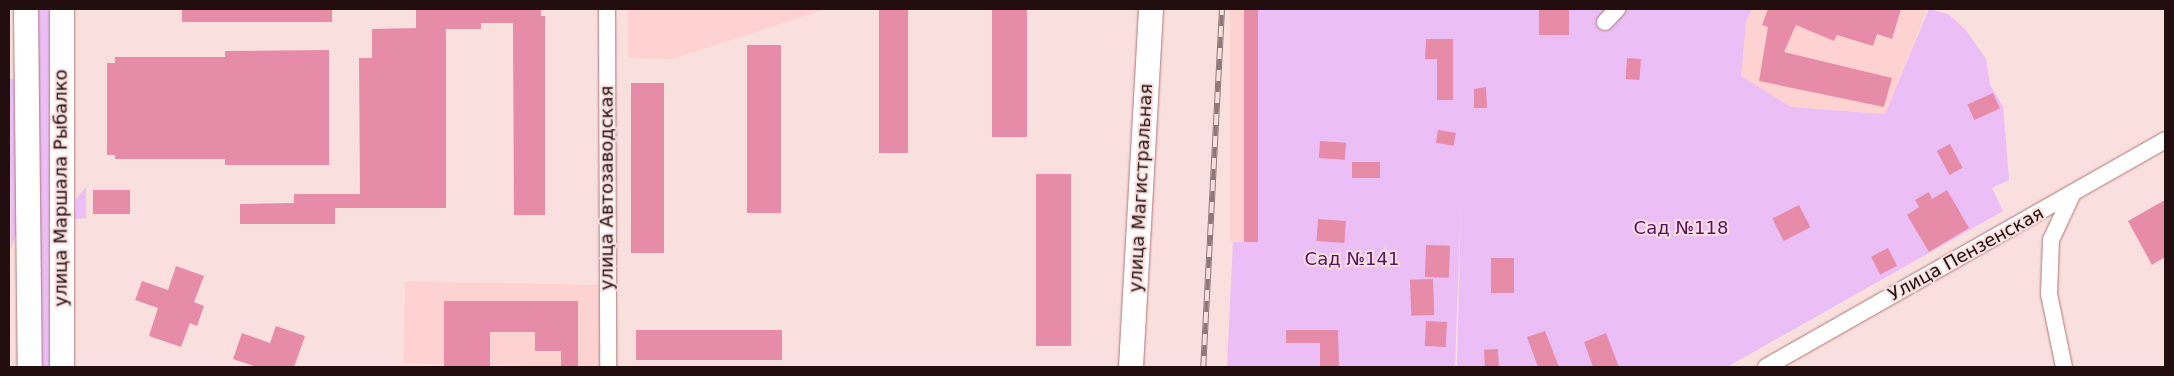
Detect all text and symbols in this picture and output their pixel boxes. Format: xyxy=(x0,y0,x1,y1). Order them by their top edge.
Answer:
street label: улица Маршала Рыбалко xyxy=(50,69,72,307)
street label: улица Магистральная xyxy=(1125,83,1157,293)
street label: улица Автозаводская xyxy=(596,86,618,290)
street label: Улица Пензенская xyxy=(1884,202,2048,306)
park label: Сад №118 xyxy=(1634,217,1728,239)
park label: Сад №141 xyxy=(1305,248,1399,270)

